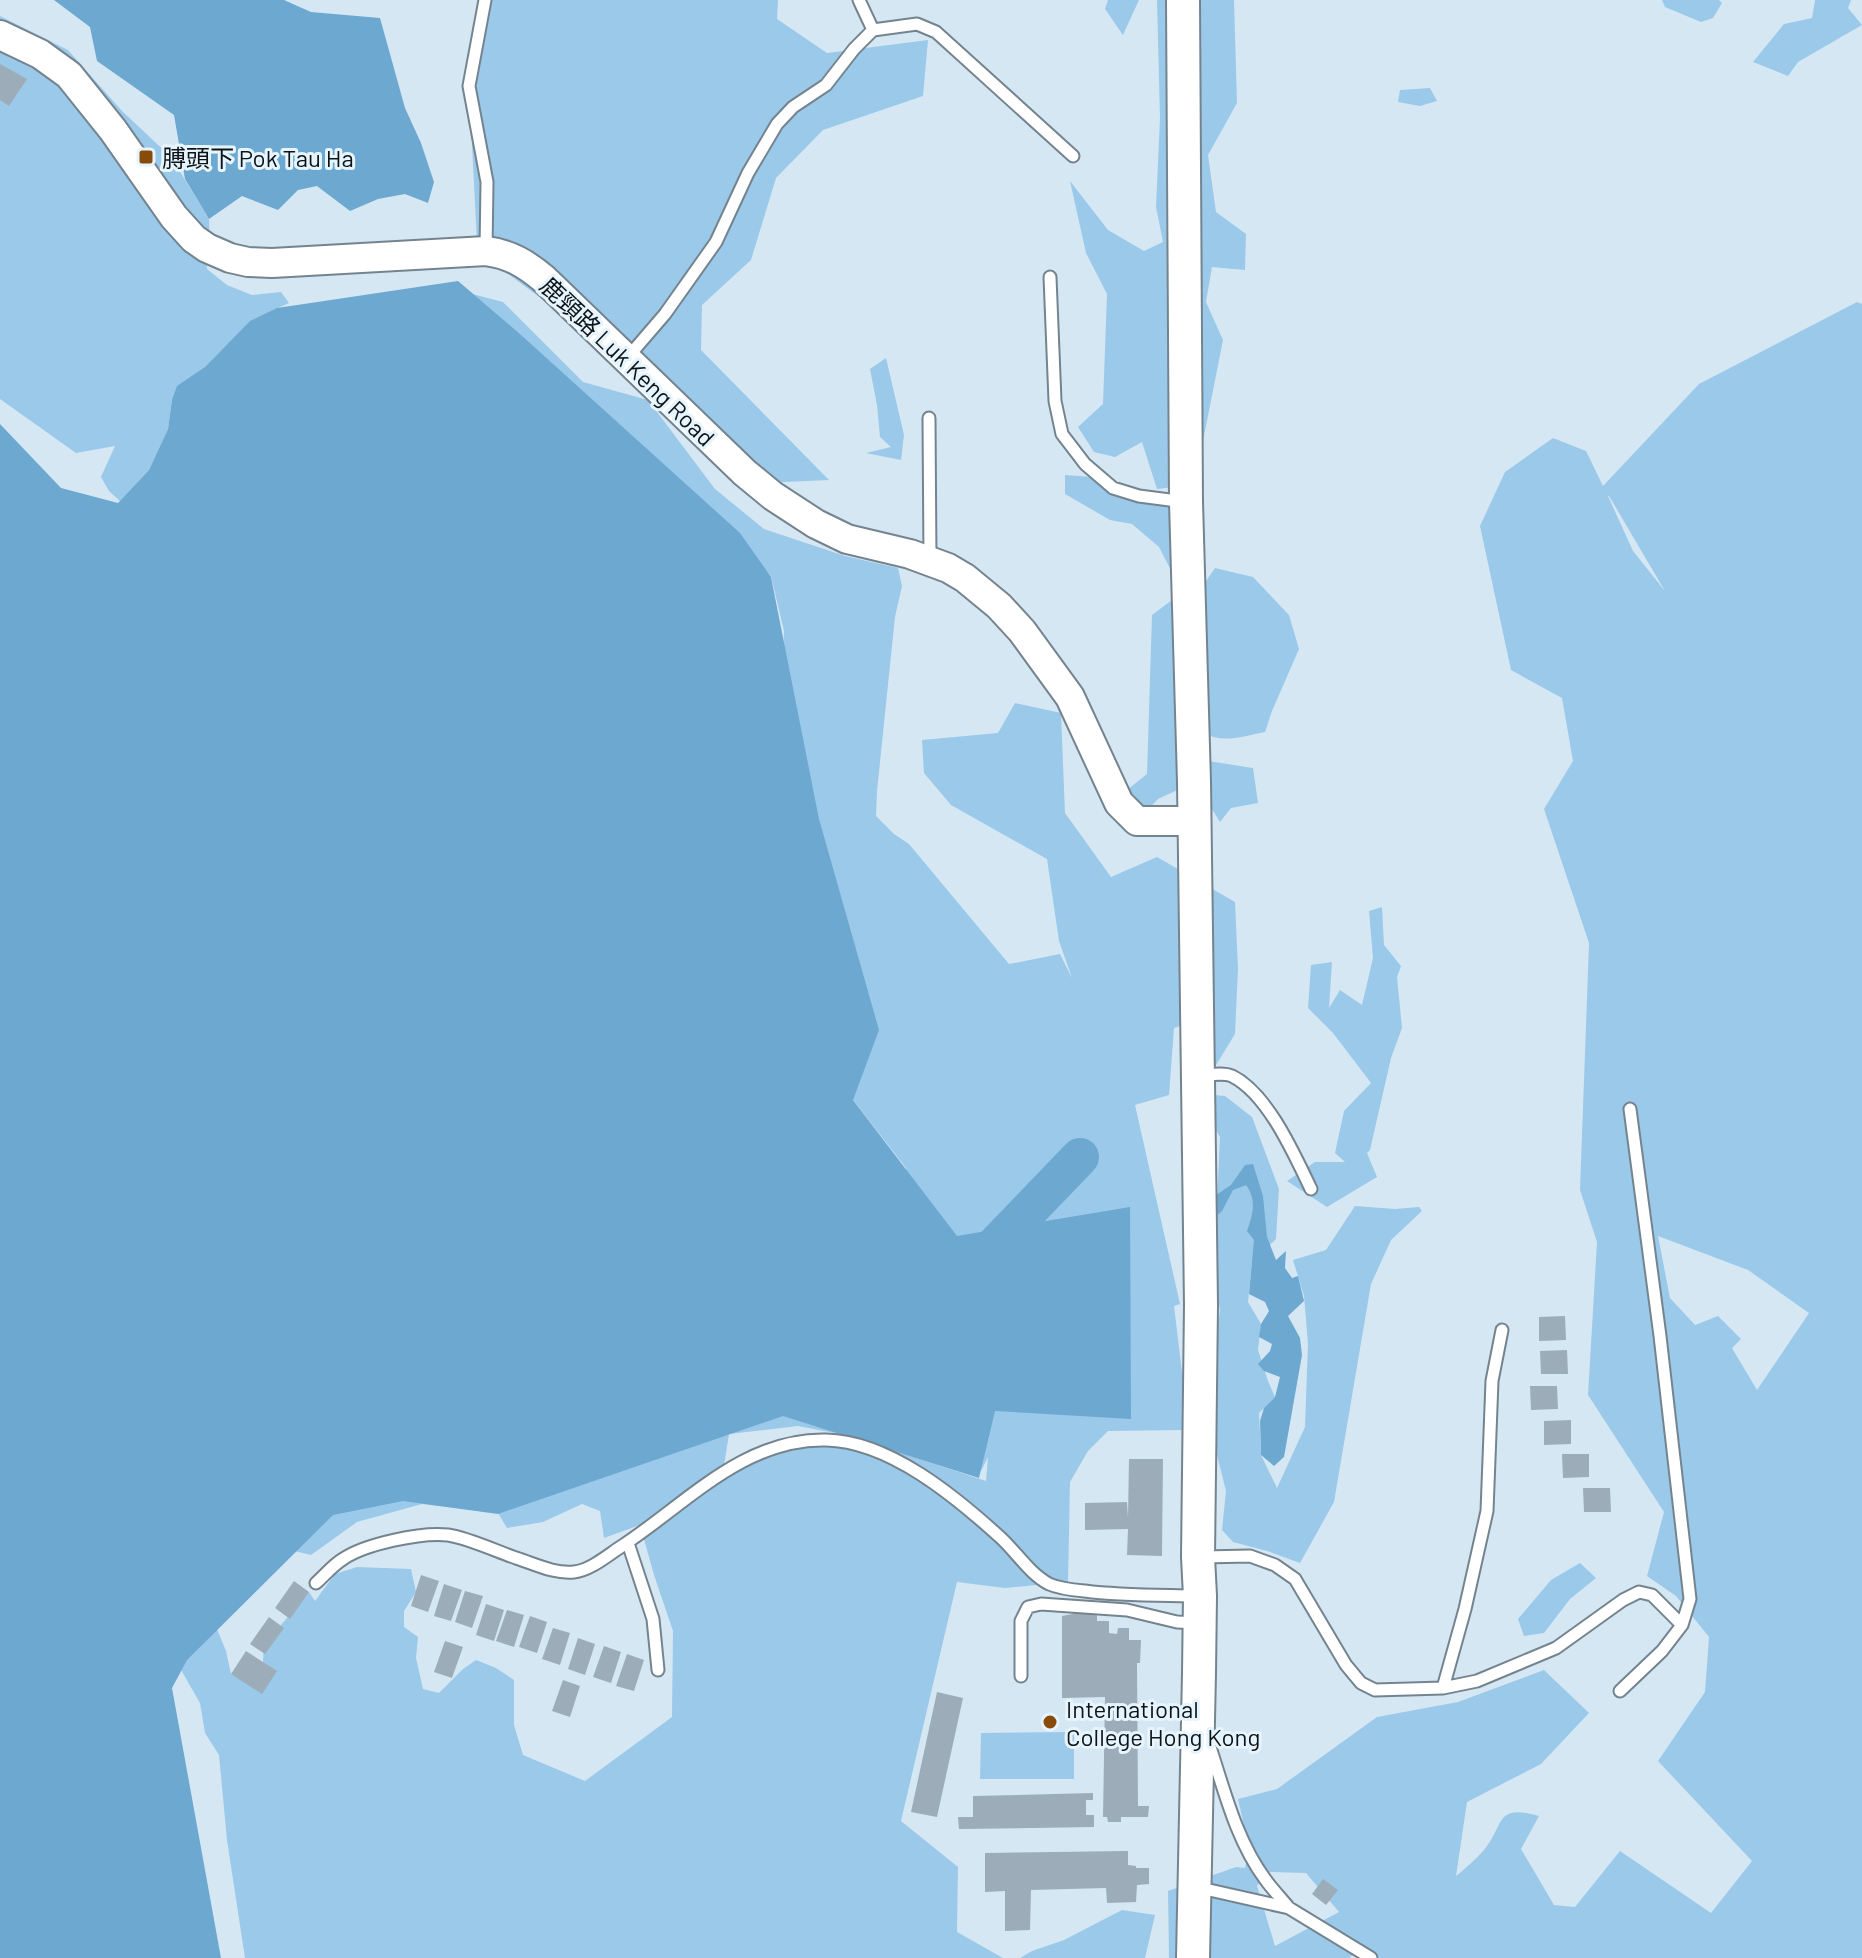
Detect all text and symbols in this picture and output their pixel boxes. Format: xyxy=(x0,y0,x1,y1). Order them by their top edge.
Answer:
place label: 膊頭下 Pok Tau Ha xyxy=(162,143,354,172)
marker: 膊頭下 Pok Tau Ha xyxy=(137,148,155,166)
street label: 鹿頸路 Luk Keng Road xyxy=(535,270,721,452)
place label: International College Hong Kong xyxy=(1066,1694,1260,1751)
marker: International College Hong Kong xyxy=(1041,1713,1059,1731)

